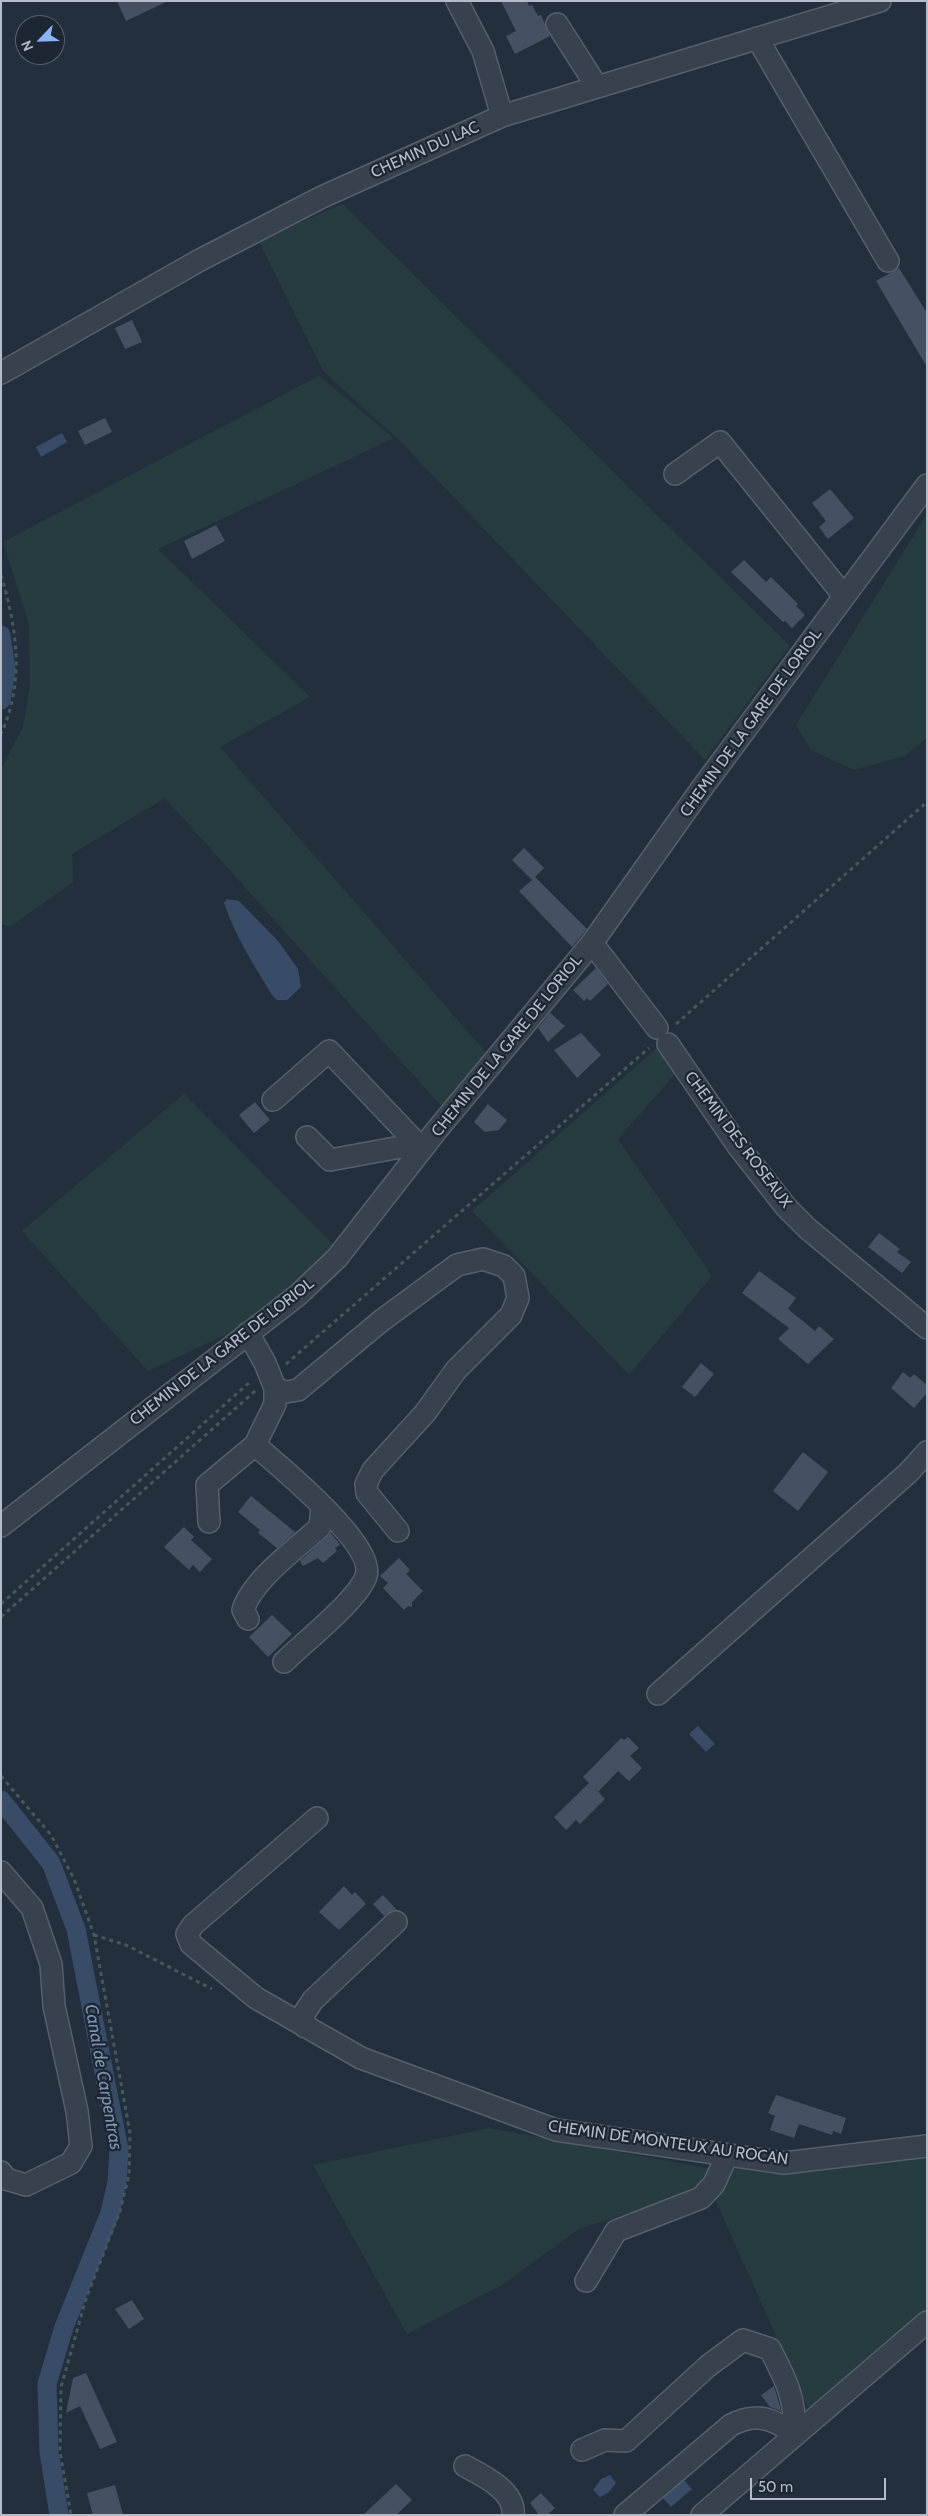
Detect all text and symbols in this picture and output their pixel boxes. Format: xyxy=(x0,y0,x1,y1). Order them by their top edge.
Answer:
north arrow xyxy=(15,15,65,65)
text: N xyxy=(17,38,37,54)
street label: CHEMIN DU LAC xyxy=(368,118,482,182)
street label: CHEMIN DE LA GARE DE LORIOL xyxy=(676,625,826,821)
street label: CHEMIN DE LA GARE DE LORIOL xyxy=(428,951,586,1141)
street label: CHEMIN DES ROSEAUX xyxy=(680,1068,796,1212)
street label: CHEMIN DE LA GARE DE LORIOL xyxy=(126,1274,318,1430)
water label: Canal de Carpentras xyxy=(80,2002,126,2152)
street label: CHEMIN DE MONTEUX AU ROCAN xyxy=(547,2117,789,2169)
scale bar xyxy=(753,2468,889,2500)
text: 50 m xyxy=(758,2478,793,2496)

